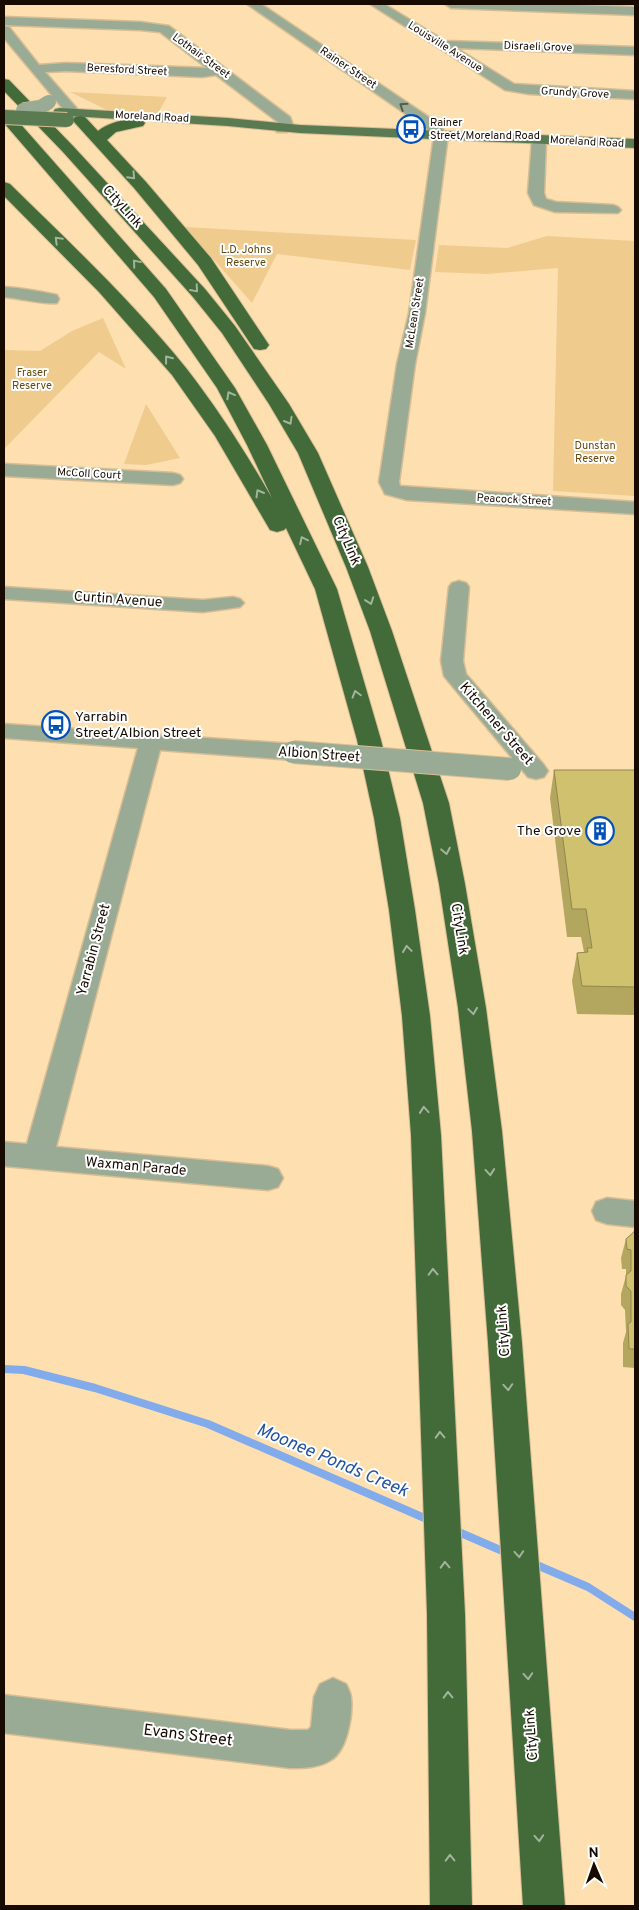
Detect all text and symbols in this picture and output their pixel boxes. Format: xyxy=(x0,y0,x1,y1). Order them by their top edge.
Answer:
street label: Louisville Avenue xyxy=(405,18,485,76)
street label: Lothair Street xyxy=(169,30,233,82)
street label: Disraeli Grove xyxy=(503,39,573,55)
street label: Rainer Street xyxy=(317,44,379,92)
street label: Beresford Street xyxy=(86,61,168,79)
street label: Grundy Grove xyxy=(541,84,609,102)
one-way arrow xyxy=(399,102,408,112)
street label: Moreland Road xyxy=(115,108,189,126)
bus stop icon: Rainer Street/Moreland Road xyxy=(396,114,426,144)
place label: Rainer Street/Moreland Road xyxy=(430,116,540,143)
street label: Moreland Road xyxy=(550,133,624,151)
one-way arrow xyxy=(126,171,135,180)
street label: CityLink xyxy=(98,182,146,232)
one-way arrow xyxy=(54,237,63,246)
park label: L.D. Johns Reserve xyxy=(221,243,271,270)
one-way arrow xyxy=(132,260,141,269)
street label: McLean Street xyxy=(403,277,427,349)
one-way arrow xyxy=(189,283,198,292)
one-way arrow xyxy=(165,355,174,365)
park label: Fraser Reserve xyxy=(12,366,52,393)
one-way arrow xyxy=(226,392,236,401)
one-way arrow xyxy=(283,416,293,425)
park label: Dunstan Reserve xyxy=(574,439,616,466)
street label: McColl Court xyxy=(57,465,121,483)
one-way arrow xyxy=(256,490,266,499)
street label: Peacock Street xyxy=(476,491,552,509)
street label: CityLink xyxy=(328,514,364,568)
one-way arrow xyxy=(299,537,309,546)
street label: Curtin Avenue xyxy=(73,588,163,612)
one-way arrow xyxy=(364,596,374,605)
street label: Kitchener Street xyxy=(456,679,536,769)
one-way arrow xyxy=(351,689,362,698)
place label: Yarrabin Street/Albion Street xyxy=(75,709,201,742)
bus stop icon: Yarrabin Street/Albion Street xyxy=(41,710,71,740)
street label: Albion Street xyxy=(277,744,361,766)
building icon: The Grove xyxy=(585,816,615,846)
place label: The Grove xyxy=(517,823,581,840)
one-way arrow xyxy=(440,846,450,855)
street label: Yarrabin Street xyxy=(74,902,114,998)
street label: CityLink xyxy=(447,902,471,956)
one-way arrow xyxy=(402,944,413,952)
one-way arrow xyxy=(467,1007,477,1015)
one-way arrow xyxy=(418,1106,429,1114)
street label: Waxman Parade xyxy=(85,1154,187,1180)
one-way arrow xyxy=(485,1169,496,1177)
one-way arrow xyxy=(427,1268,438,1276)
street label: CityLink xyxy=(494,1305,514,1357)
one-way arrow xyxy=(502,1383,513,1391)
water label: Moonee Ponds Creek xyxy=(253,1419,412,1504)
one-way arrow xyxy=(434,1430,445,1438)
one-way arrow xyxy=(513,1551,524,1559)
one-way arrow xyxy=(439,1561,450,1569)
one-way arrow xyxy=(522,1672,533,1680)
one-way arrow xyxy=(442,1691,453,1699)
street label: CityLink xyxy=(522,1709,542,1761)
street label: Evans Street xyxy=(142,1721,234,1751)
one-way arrow xyxy=(534,1834,545,1842)
north arrow xyxy=(569,1840,619,1890)
text: N xyxy=(588,1845,599,1862)
one-way arrow xyxy=(445,1853,455,1861)

